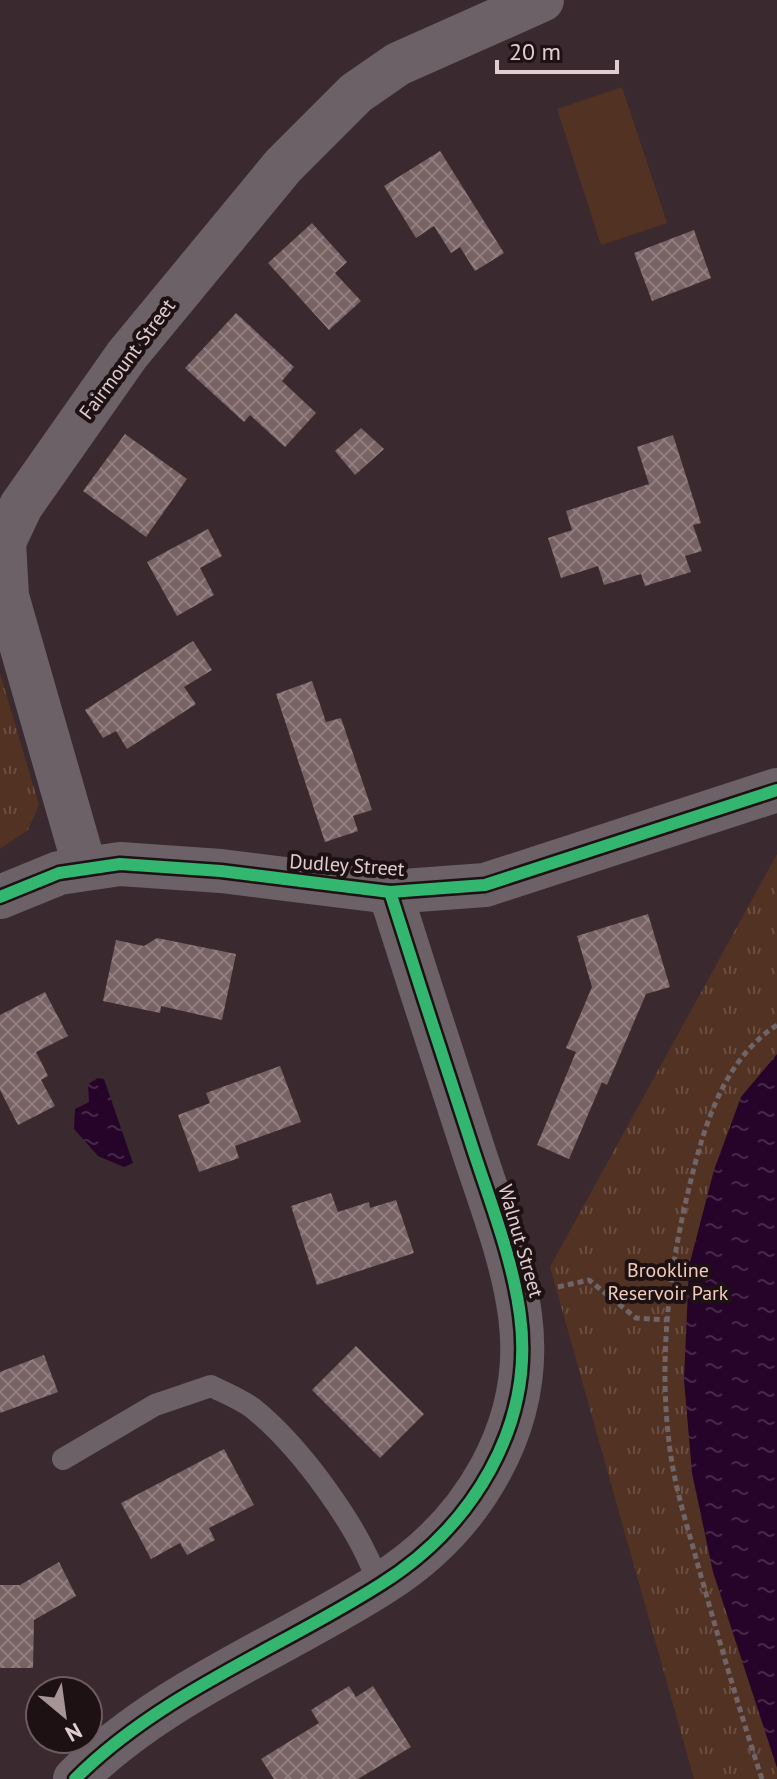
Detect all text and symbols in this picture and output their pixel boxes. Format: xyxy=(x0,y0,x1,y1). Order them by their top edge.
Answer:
scale bar xyxy=(497,24,617,74)
text: 20 m xyxy=(509,36,561,67)
street label: Fairmount Street xyxy=(73,293,181,424)
street label: Dudley Street xyxy=(289,848,406,882)
street label: Walnut Street xyxy=(492,1181,550,1301)
park label: Brookline Reservoir Park xyxy=(608,1257,729,1306)
north arrow xyxy=(24,1675,104,1755)
text: N xyxy=(61,1717,87,1748)

